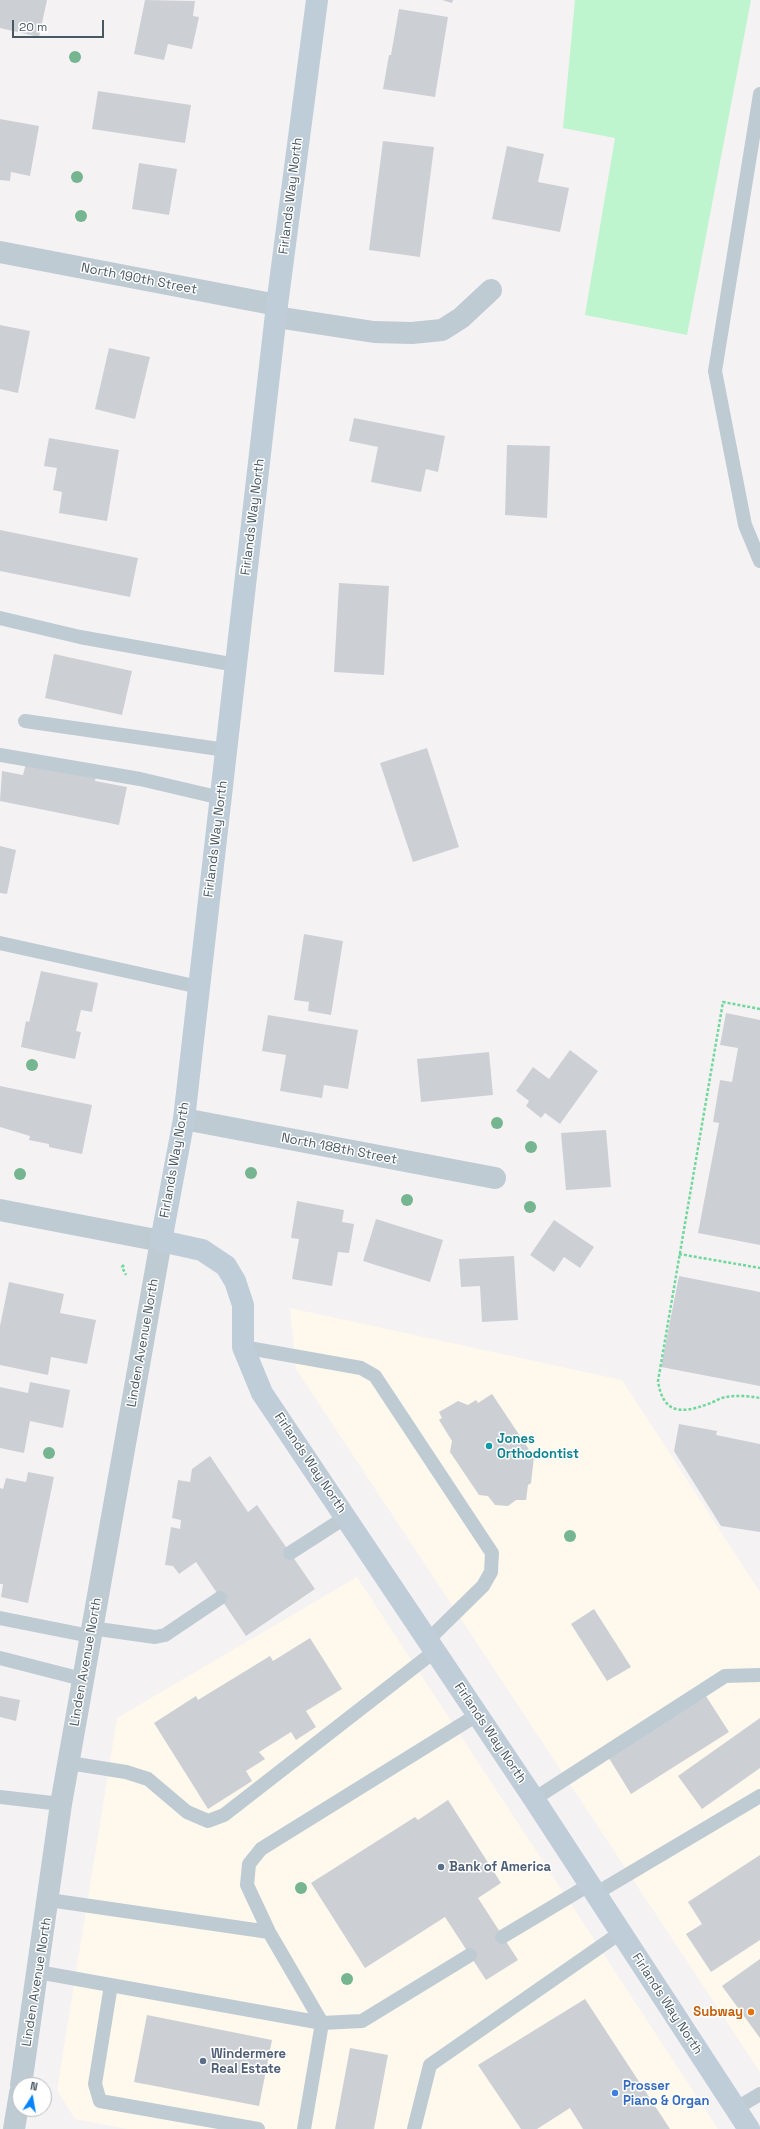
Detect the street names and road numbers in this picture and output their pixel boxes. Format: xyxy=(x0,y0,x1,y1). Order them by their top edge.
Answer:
street label: Firlands Way North xyxy=(276,137,306,255)
street label: North 190th Street xyxy=(80,260,198,298)
street label: Firlands Way North xyxy=(238,458,268,576)
street label: Firlands Way North xyxy=(201,780,231,898)
street label: Firlands Way North xyxy=(157,1101,193,1219)
street label: North 188th Street xyxy=(280,1130,398,1168)
street label: Linden Avenue North xyxy=(124,1277,162,1409)
street label: Firlands Way North xyxy=(271,1410,349,1516)
street label: Linden Avenue North xyxy=(67,1596,105,1728)
street label: Firlands Way North xyxy=(451,1680,529,1786)
street label: Linden Avenue North xyxy=(19,1916,55,2048)
street label: Firlands Way North xyxy=(628,1950,706,2058)

